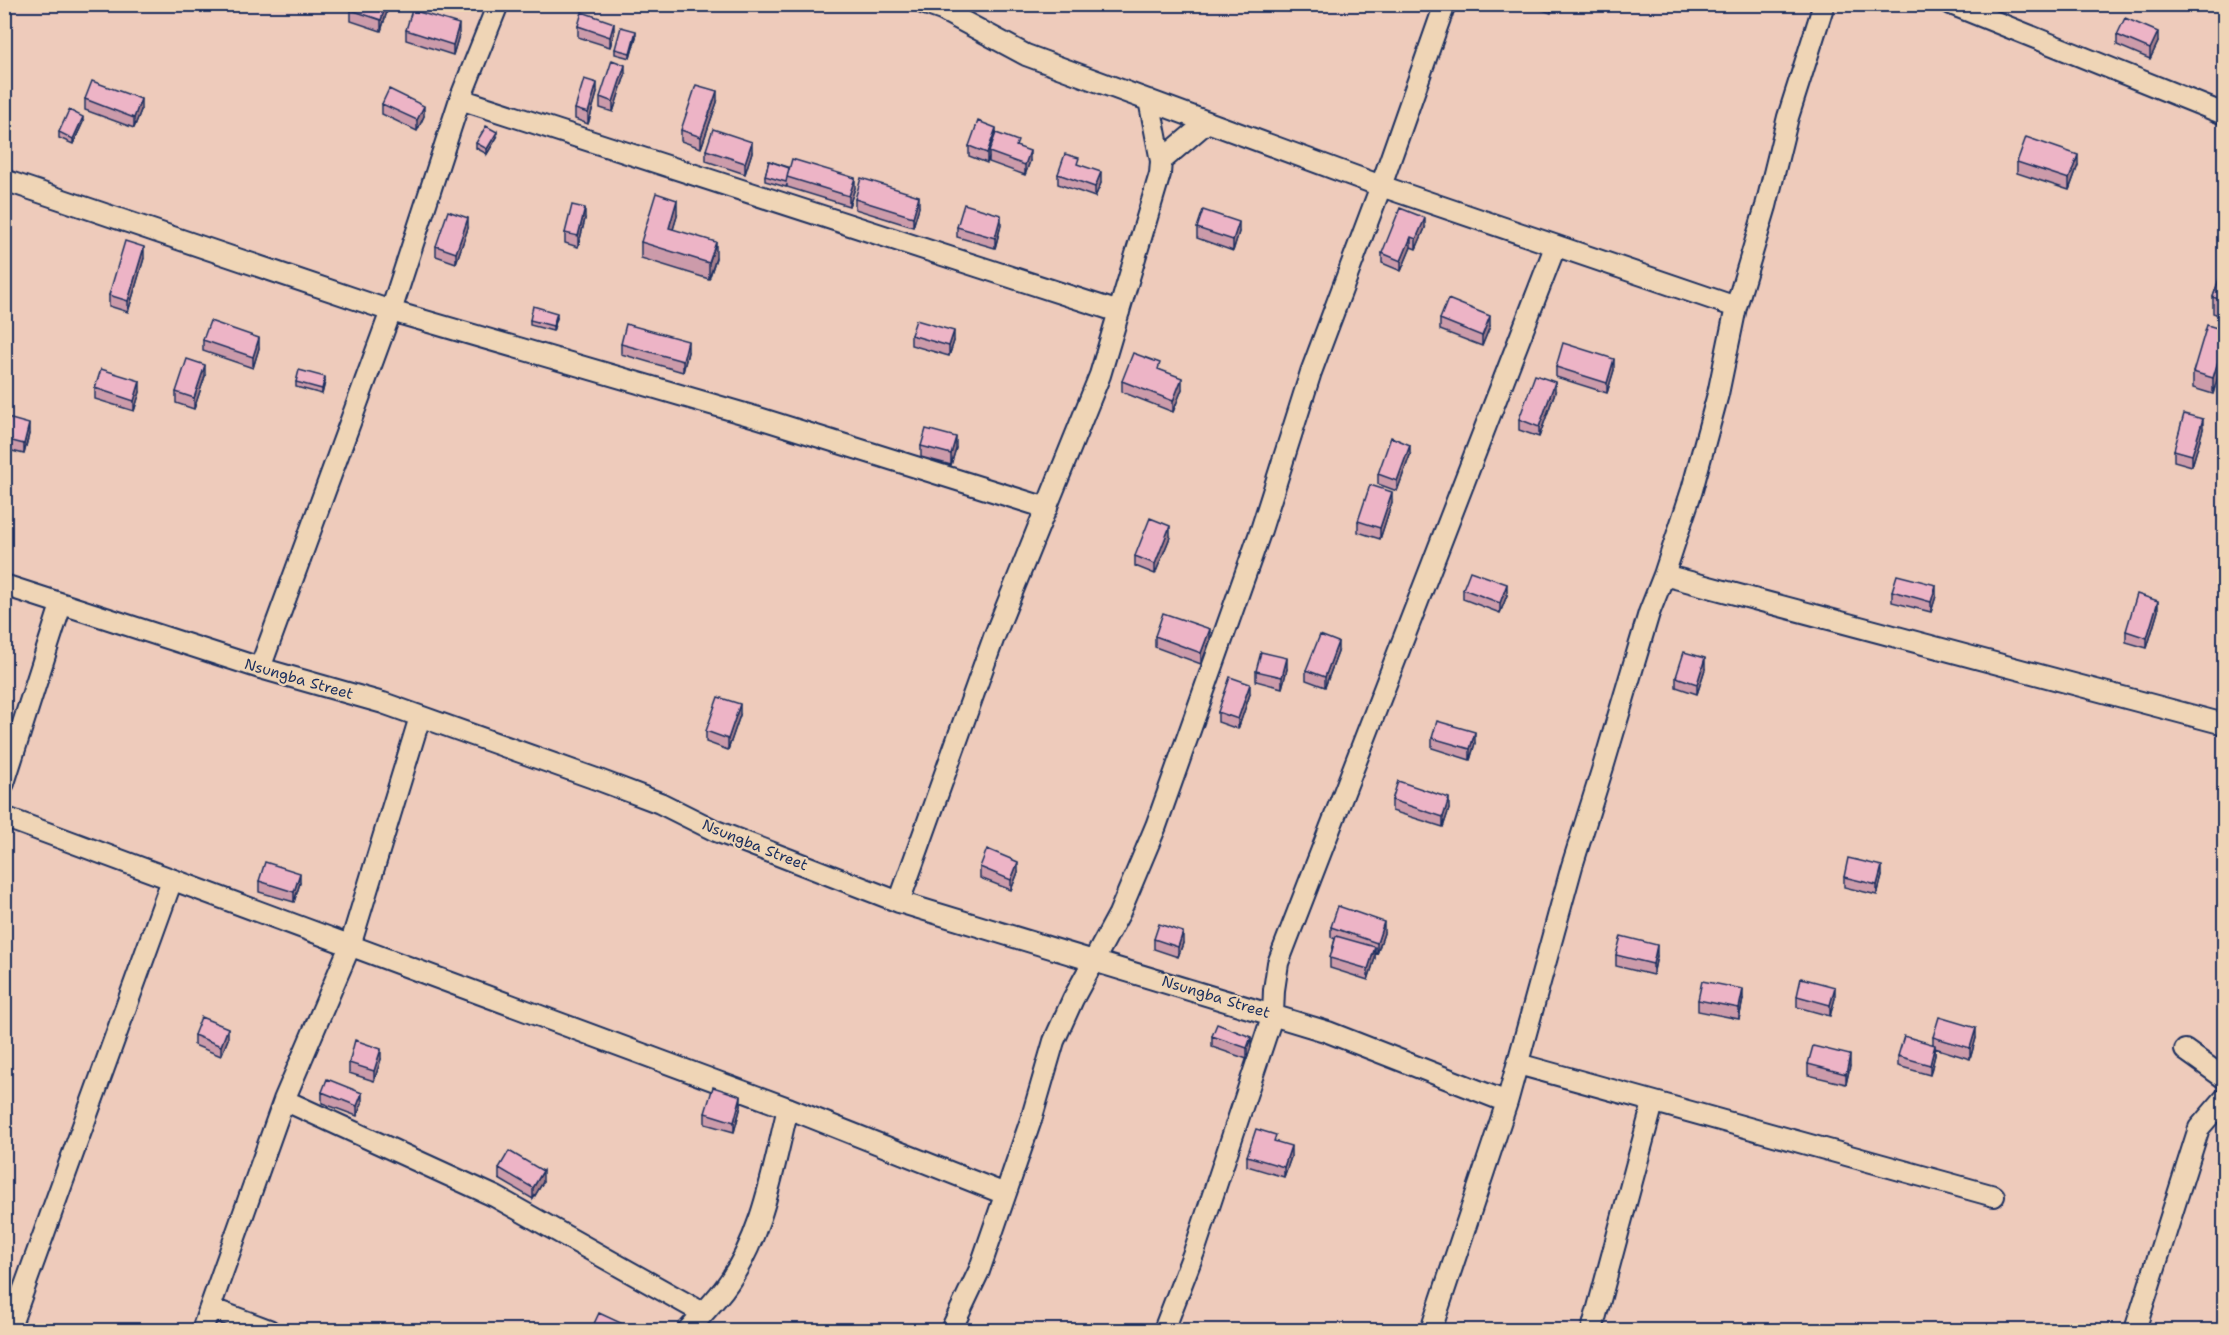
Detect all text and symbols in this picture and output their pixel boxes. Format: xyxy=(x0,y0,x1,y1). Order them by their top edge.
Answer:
street label: Nsungba Street xyxy=(242,654,356,704)
street label: Nsungba Street xyxy=(699,815,811,875)
street label: Nsungba Street xyxy=(1159,971,1273,1023)

